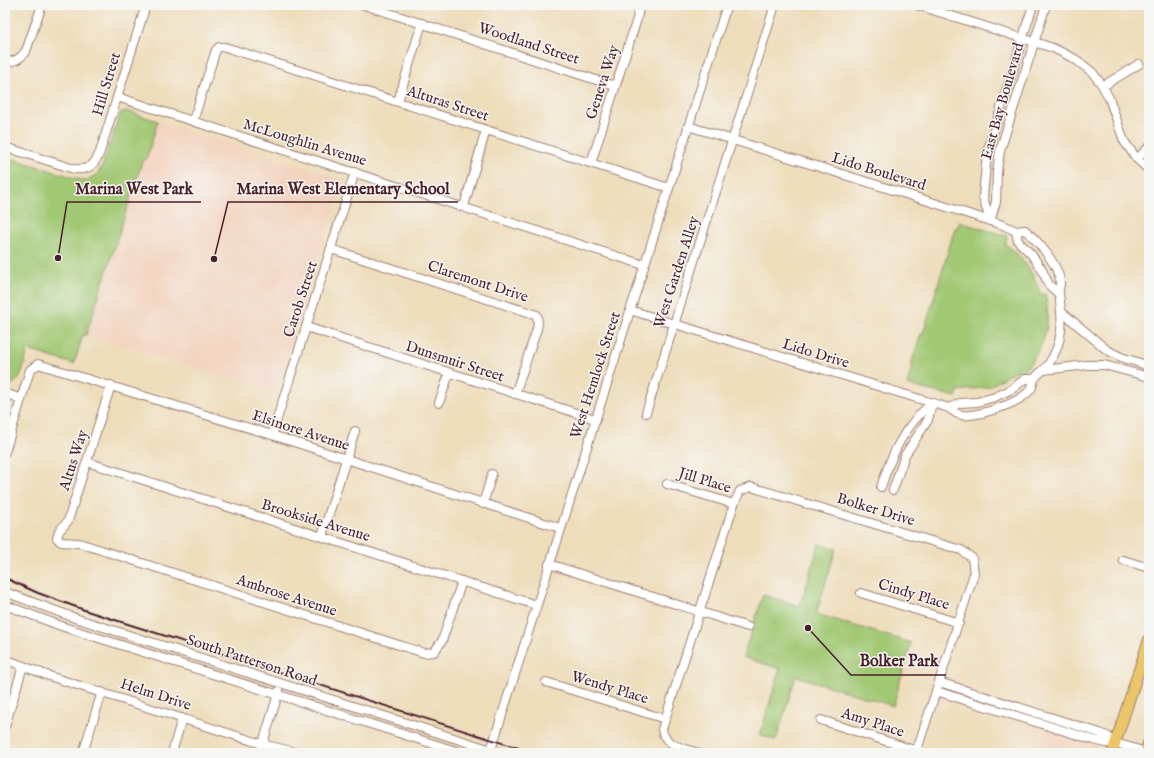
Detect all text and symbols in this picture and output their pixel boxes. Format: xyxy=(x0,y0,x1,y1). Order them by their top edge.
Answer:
street label: Woodland Street xyxy=(476,18,582,69)
street label: East Bay Boulevard xyxy=(977,40,1029,162)
street label: Geneva Way xyxy=(582,42,624,122)
street label: Hill Street xyxy=(88,50,125,118)
street label: Alturas Street xyxy=(404,81,491,126)
street label: McLoughlin Avenue xyxy=(241,115,369,170)
street label: Lido Boulevard xyxy=(830,148,929,195)
callout: Marina West Park xyxy=(67,174,201,202)
callout: Marina West Elementary School xyxy=(228,174,458,202)
text: Marina West Park xyxy=(75,180,193,200)
text: Marina West Elementary School xyxy=(236,180,450,200)
street label: West Garden Alley xyxy=(649,213,704,331)
street label: Claremont Drive xyxy=(425,256,531,307)
street label: Carob Street xyxy=(279,258,322,340)
street label: West Hemlock Street xyxy=(566,309,625,441)
street label: Lido Drive xyxy=(780,334,852,373)
street label: Dunsmuir Street xyxy=(403,337,506,386)
street label: Elsinore Avenue xyxy=(250,406,352,455)
street label: Altus Way xyxy=(54,427,92,494)
street label: Jill Place xyxy=(674,463,734,498)
street label: Bolker Drive xyxy=(835,489,917,530)
street label: Brookside Avenue xyxy=(259,495,373,546)
street label: Ambrose Avenue xyxy=(233,570,340,621)
street label: Cindy Place xyxy=(876,575,952,614)
street label: South Patterson Road xyxy=(184,630,320,691)
callout: Bolker Park xyxy=(851,647,946,675)
text: Bolker Park xyxy=(859,652,939,672)
street label: Wendy Place xyxy=(569,667,651,708)
street label: Helm Drive xyxy=(118,674,194,715)
street label: Amy Place xyxy=(838,703,907,742)

